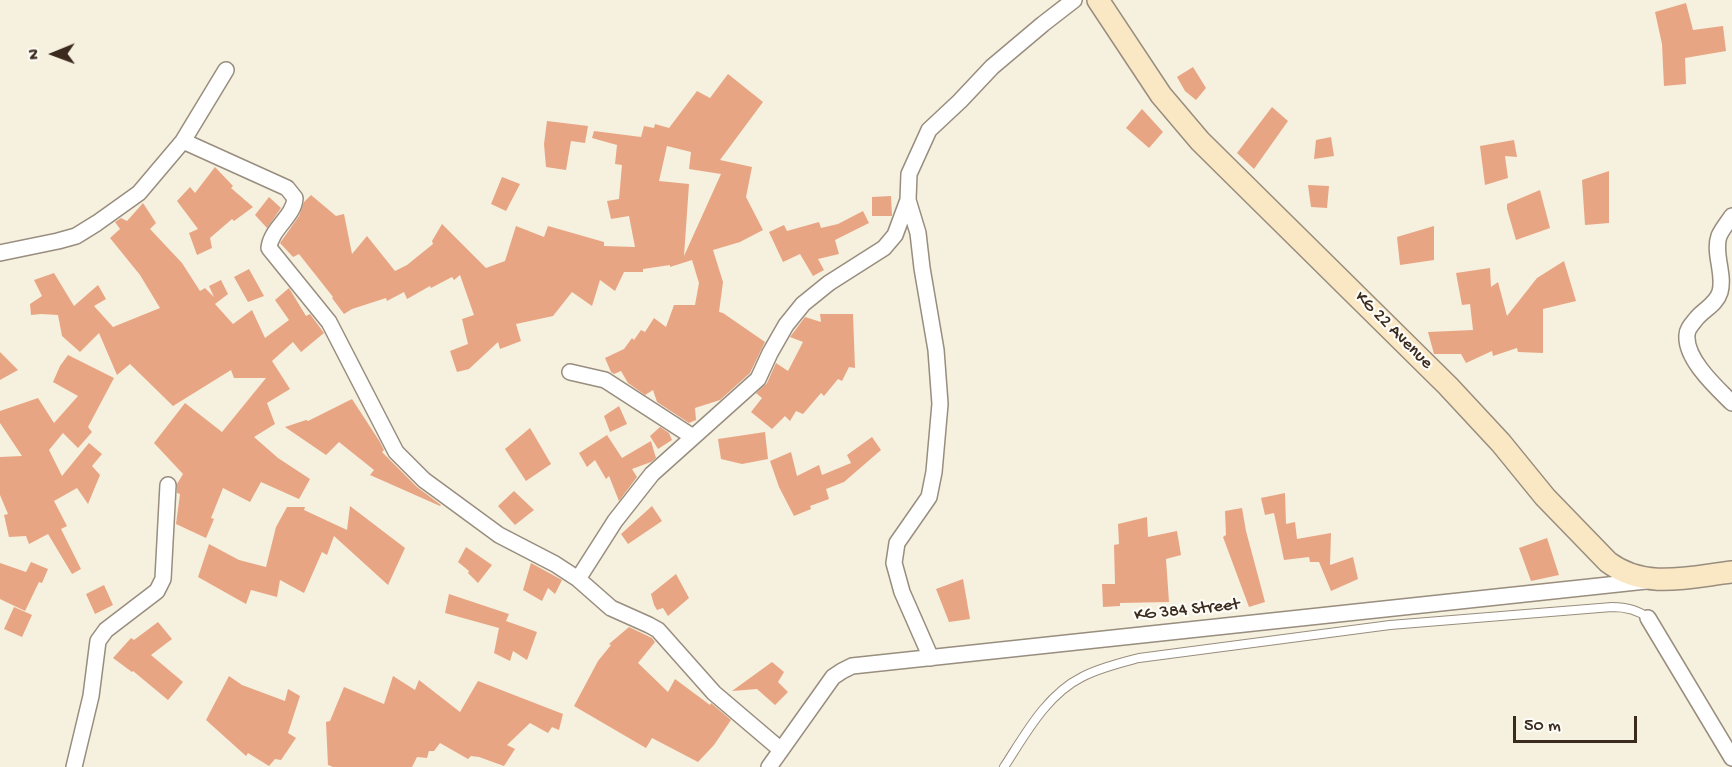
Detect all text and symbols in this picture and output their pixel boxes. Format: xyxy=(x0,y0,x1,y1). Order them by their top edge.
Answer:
north arrow xyxy=(24,24,84,84)
text: N xyxy=(26,49,45,60)
street label: KG 22 Avenue xyxy=(1349,287,1437,375)
street label: KG 384 Street xyxy=(1133,595,1241,627)
scale bar xyxy=(1516,704,1640,742)
text: 50 m xyxy=(1524,716,1561,737)

